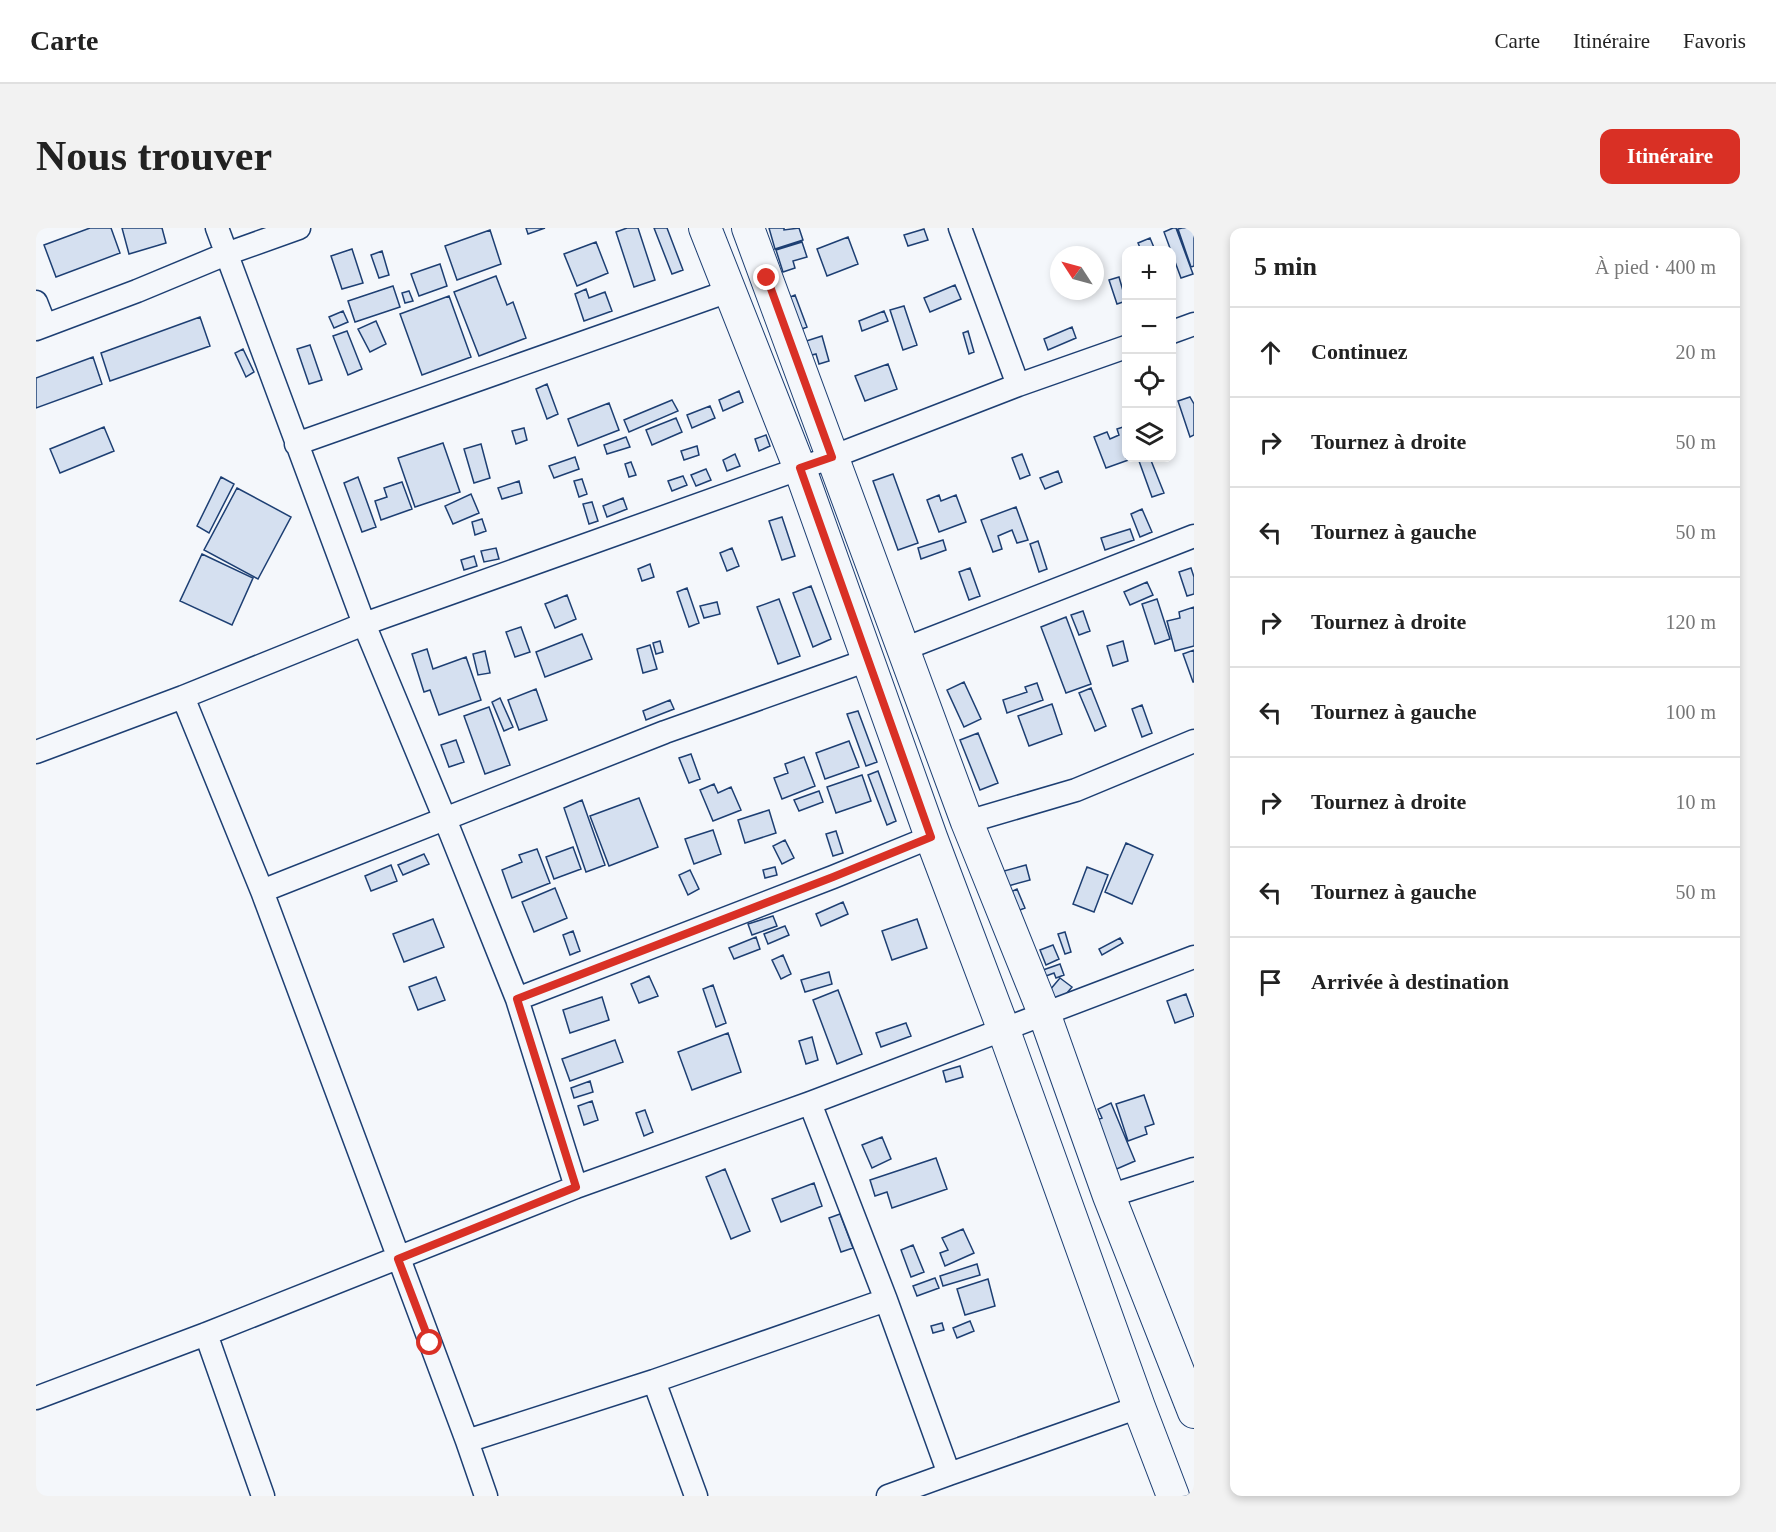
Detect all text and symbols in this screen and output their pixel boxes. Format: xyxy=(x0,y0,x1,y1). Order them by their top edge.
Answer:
text: Carte xyxy=(30,25,98,56)
text: Carte xyxy=(1495,29,1540,53)
text: Itinéraire xyxy=(1573,29,1650,53)
text: Favoris xyxy=(1683,29,1746,53)
button: Itinéraire xyxy=(1600,129,1740,184)
text: Nous trouver xyxy=(36,133,272,179)
north arrow xyxy=(1050,246,1104,300)
map controls xyxy=(1122,246,1176,462)
button: + xyxy=(1122,246,1176,300)
text: 5 min xyxy=(1254,252,1317,281)
text: À pied · 400 m xyxy=(1595,256,1716,278)
route end xyxy=(753,264,779,290)
button: − xyxy=(1122,300,1176,354)
icon: ahead xyxy=(1254,336,1287,369)
text: Continuez xyxy=(1311,339,1408,364)
text: 20 m xyxy=(1675,341,1716,363)
button: locate xyxy=(1122,354,1176,408)
button: layers xyxy=(1122,408,1176,462)
icon: right xyxy=(1254,426,1287,459)
text: Tournez à droite xyxy=(1311,429,1466,454)
text: 50 m xyxy=(1675,431,1716,453)
icon: left xyxy=(1254,516,1287,549)
text: Tournez à gauche xyxy=(1311,519,1476,544)
text: 50 m xyxy=(1675,521,1716,543)
icon: right xyxy=(1254,606,1287,639)
text: Tournez à droite xyxy=(1311,609,1466,634)
text: 120 m xyxy=(1665,611,1716,633)
icon: left xyxy=(1254,696,1287,729)
text: Tournez à gauche xyxy=(1311,699,1476,724)
text: 100 m xyxy=(1665,701,1716,723)
icon: right xyxy=(1254,786,1287,819)
text: Tournez à droite xyxy=(1311,789,1466,814)
text: 10 m xyxy=(1675,791,1716,813)
icon: left xyxy=(1254,876,1287,909)
text: Tournez à gauche xyxy=(1311,879,1476,904)
text: 50 m xyxy=(1675,881,1716,903)
icon: arrive xyxy=(1254,966,1287,999)
text: Arrivée à destination xyxy=(1311,969,1509,994)
route start xyxy=(416,1329,442,1355)

